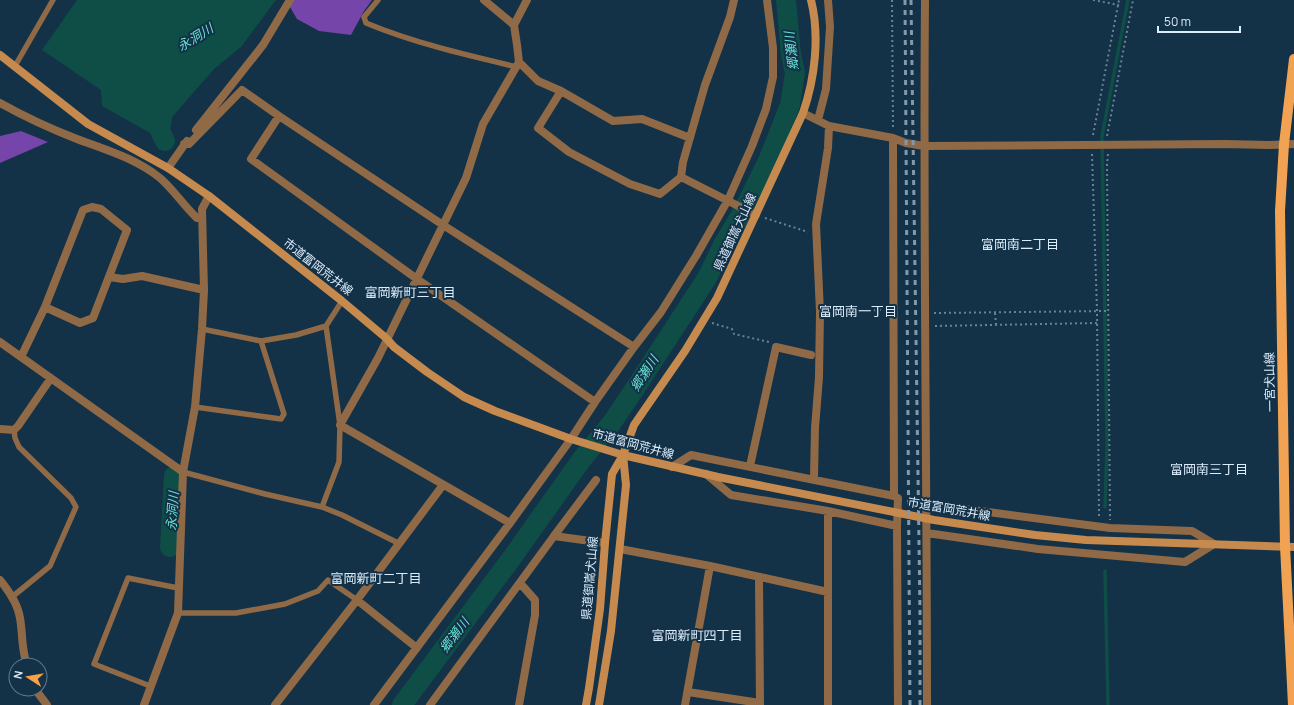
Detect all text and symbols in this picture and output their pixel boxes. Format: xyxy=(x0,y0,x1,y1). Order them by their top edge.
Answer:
scale bar xyxy=(1158,8,1240,34)
text: 50 m xyxy=(1164,13,1191,30)
water label: 永洞川 xyxy=(174,18,218,55)
water label: 郷瀬川 xyxy=(779,29,802,71)
street label: 県道御嵩犬山線 xyxy=(709,190,760,273)
street label: 市道富岡荒井線 xyxy=(280,234,357,299)
district label: 富岡南二丁目 xyxy=(981,235,1059,253)
district label: 富岡新町三丁目 xyxy=(364,283,456,301)
district label: 富岡南一丁目 xyxy=(819,302,897,320)
water label: 郷瀬川 xyxy=(626,350,663,394)
street label: 一宮犬山線 xyxy=(1260,352,1279,412)
street label: 市道富岡荒井線 xyxy=(590,424,676,463)
district label: 富岡南三丁目 xyxy=(1170,460,1248,478)
water label: 永洞川 xyxy=(162,489,182,531)
street label: 市道富岡荒井線 xyxy=(906,493,992,524)
street label: 県道御嵩犬山線 xyxy=(577,535,602,621)
district label: 富岡新町二丁目 xyxy=(330,569,422,587)
water label: 郷瀬川 xyxy=(435,612,474,656)
district label: 富岡新町四丁目 xyxy=(651,626,743,644)
north arrow xyxy=(8,657,48,697)
text: N xyxy=(10,669,26,680)

